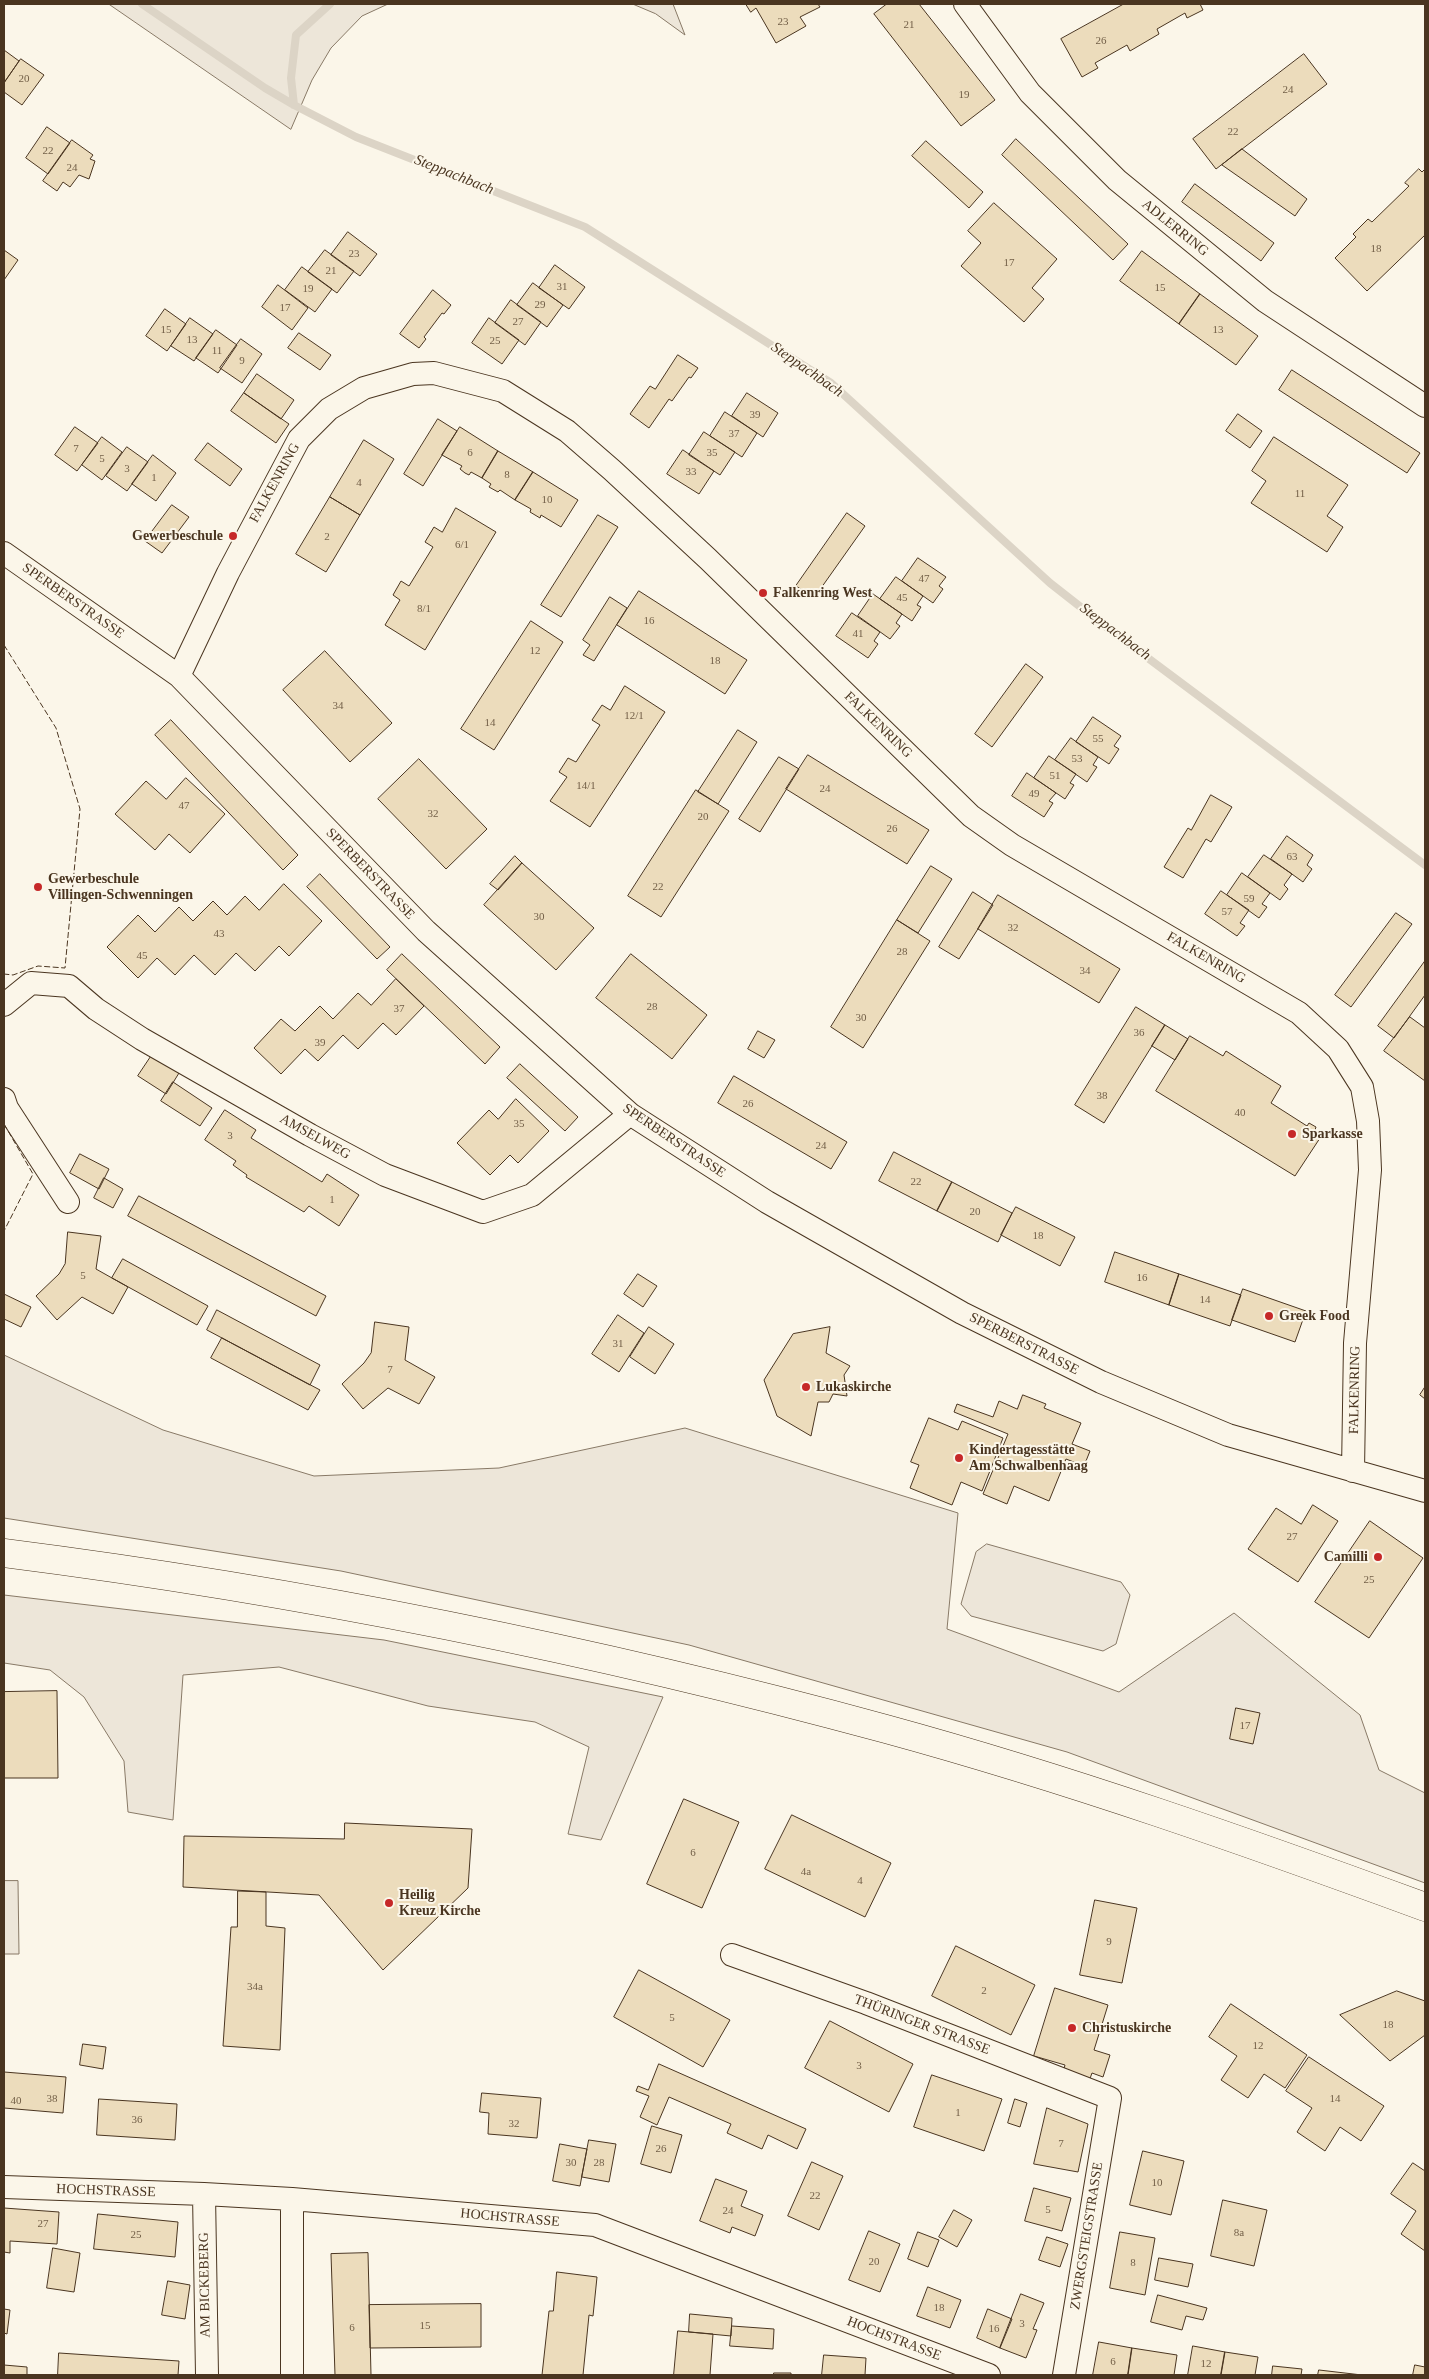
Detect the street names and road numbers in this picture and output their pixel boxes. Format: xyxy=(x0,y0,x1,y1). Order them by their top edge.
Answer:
street label: ADLERRING xyxy=(1138,196,1212,260)
street label: FALKENRING xyxy=(246,440,304,526)
street label: SPERBERSTRASSE xyxy=(19,560,127,642)
street label: FALKENRING xyxy=(840,688,916,762)
street label: SPERBERSTRASSE xyxy=(322,825,418,923)
street label: FALKENRING xyxy=(1164,929,1248,987)
street label: SPERBERSTRASSE xyxy=(619,1100,729,1182)
street label: AMSELWEG xyxy=(277,1111,353,1163)
street label: SPERBERSTRASSE xyxy=(966,1309,1082,1379)
street label: FALKENRING xyxy=(1346,1346,1364,1434)
street label: THÜRINGER STRASSE xyxy=(852,1991,992,2059)
street label: ZWERGSTEIGSTRASSE xyxy=(1067,2161,1107,2311)
street label: HOCHSTRASSE xyxy=(56,2181,156,2201)
street label: HOCHSTRASSE xyxy=(460,2205,560,2231)
street label: AM BICKEBERG xyxy=(196,2232,214,2338)
street label: HOCHSTRASSE xyxy=(845,2313,943,2365)

